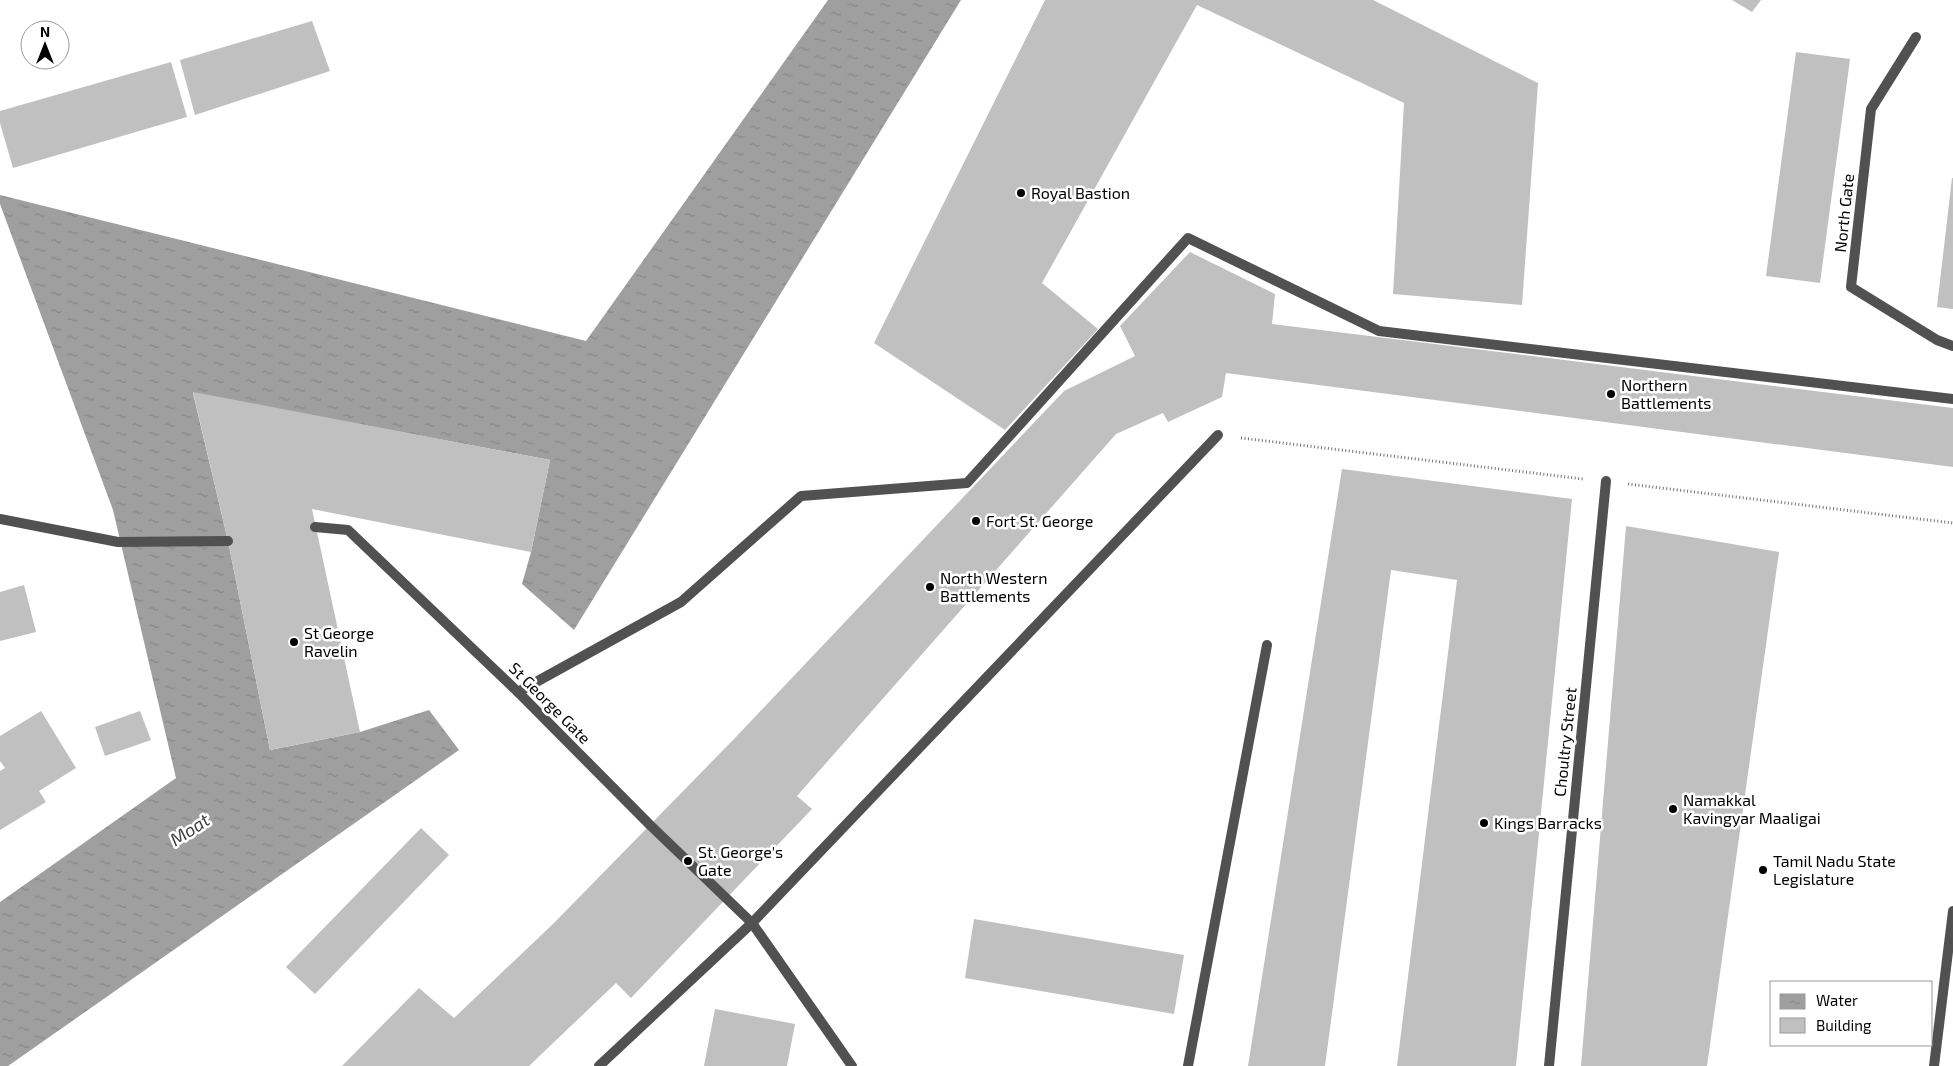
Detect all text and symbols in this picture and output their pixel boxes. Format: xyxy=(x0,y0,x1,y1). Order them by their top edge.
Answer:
north arrow xyxy=(20,20,70,70)
text: N xyxy=(40,23,50,40)
street label: North Gate xyxy=(1830,173,1857,253)
place label: Royal Bastion xyxy=(1031,183,1130,202)
marker: Royal Bastion xyxy=(1015,187,1027,199)
place label: Northern Battlements xyxy=(1621,375,1711,412)
marker: Northern Battlements xyxy=(1605,388,1617,400)
place label: Fort St. George xyxy=(986,511,1093,530)
marker: Fort St. George xyxy=(970,515,982,527)
place label: North Western Battlements xyxy=(940,568,1048,605)
marker: North Western Battlements xyxy=(924,581,936,593)
place label: St George Ravelin xyxy=(304,623,374,660)
marker: St George Ravelin xyxy=(288,636,300,648)
street label: St George Gate xyxy=(506,658,595,747)
street label: Choultry Street xyxy=(1549,686,1580,798)
place label: Namakkal Kavingyar Maaligai xyxy=(1683,790,1821,827)
marker: Namakkal Kavingyar Maaligai xyxy=(1667,803,1679,815)
water label: Moat xyxy=(165,808,214,850)
place label: Kings Barracks xyxy=(1494,813,1602,832)
marker: Kings Barracks xyxy=(1478,817,1490,829)
place label: St. George's Gate xyxy=(698,842,783,879)
place label: Tamil Nadu State Legislature xyxy=(1773,851,1896,888)
marker: St. George's Gate xyxy=(682,855,694,867)
marker: Tamil Nadu State Legislature xyxy=(1757,864,1769,876)
legend xyxy=(1770,981,1933,1046)
text: Water xyxy=(1816,991,1858,1009)
text: Building xyxy=(1816,1016,1872,1034)

